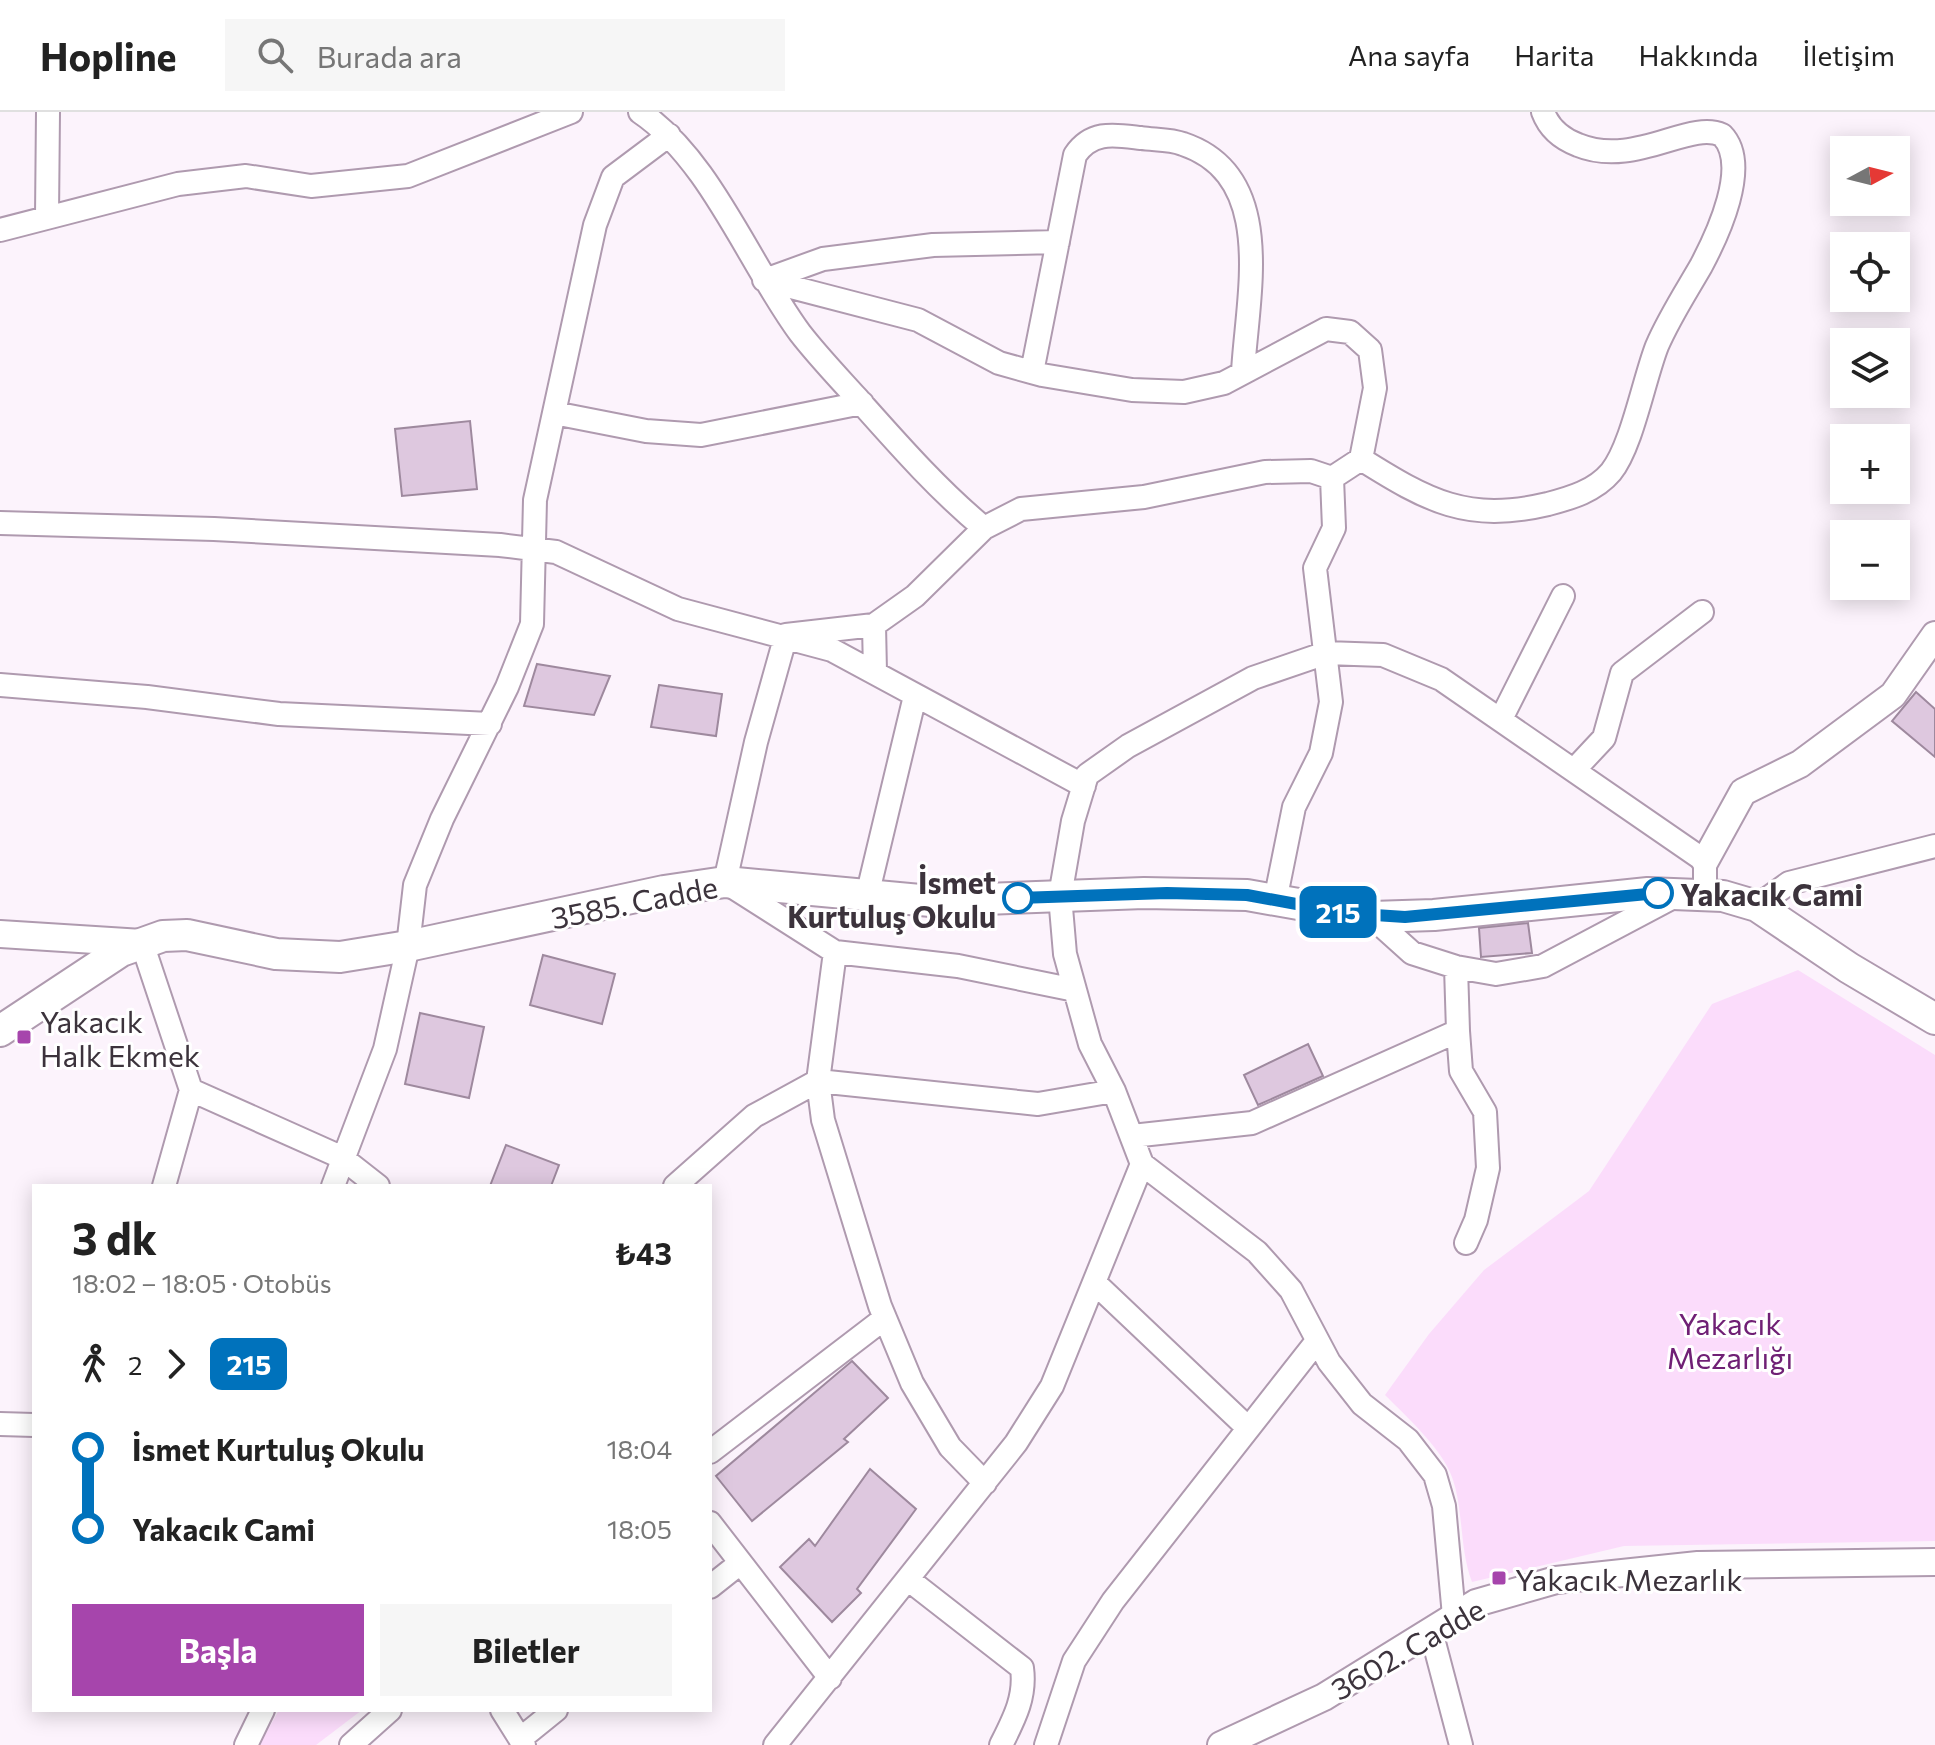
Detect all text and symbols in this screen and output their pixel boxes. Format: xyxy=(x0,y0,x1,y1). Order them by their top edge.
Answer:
search box xyxy=(225,19,785,91)
text: Hopline xyxy=(40,32,177,79)
icon: search xyxy=(253,33,297,77)
text: Burada ara xyxy=(317,37,462,74)
text: Ana sayfa xyxy=(1348,38,1470,72)
text: Harita xyxy=(1514,38,1594,72)
text: Hakkında xyxy=(1638,38,1758,72)
text: İletişim xyxy=(1802,38,1895,72)
north arrow xyxy=(1830,136,1910,216)
map controls xyxy=(1830,136,1910,600)
button: locate xyxy=(1830,232,1910,312)
button: layers xyxy=(1830,328,1910,408)
button: + xyxy=(1830,424,1910,504)
button: − xyxy=(1830,520,1910,600)
place label: İsmet Kurtuluş Okulu xyxy=(787,863,996,935)
street label: 3585. Cadde xyxy=(548,867,720,935)
place label: Yakacık Cami xyxy=(1680,875,1863,912)
marker: Yakacık Cami xyxy=(1643,878,1673,908)
marker: İsmet Kurtuluş Okulu xyxy=(1003,883,1033,913)
line badge: 215 xyxy=(1292,886,1384,938)
text: 215 xyxy=(1316,895,1360,929)
place label: Yakacık Halk Ekmek xyxy=(40,1002,200,1073)
marker: Yakacık Halk Ekmek xyxy=(15,1028,33,1046)
text: 3 dk xyxy=(72,1210,157,1264)
text: ₺43 xyxy=(615,1234,672,1271)
text: 18:02 – 18:05 · Otobüs xyxy=(72,1267,332,1298)
park label: Yakacık Mezarlığı xyxy=(1667,1304,1793,1375)
icon: walk xyxy=(72,1342,116,1386)
icon: forward xyxy=(154,1342,198,1386)
text: 215 xyxy=(226,1347,271,1381)
text: 2 xyxy=(128,1349,142,1380)
text: İsmet Kurtuluş Okulu xyxy=(132,1430,424,1467)
text: 18:04 xyxy=(606,1433,672,1464)
text: Yakacık Cami xyxy=(132,1510,315,1547)
text: 18:05 xyxy=(607,1513,672,1544)
place label: Yakacık Mezarlık xyxy=(1515,1560,1742,1597)
marker: Yakacık Mezarlık xyxy=(1490,1569,1508,1587)
street label: 3602. Cadde xyxy=(1324,1589,1490,1707)
button: Başla xyxy=(72,1604,364,1696)
button: Biletler xyxy=(380,1604,672,1696)

